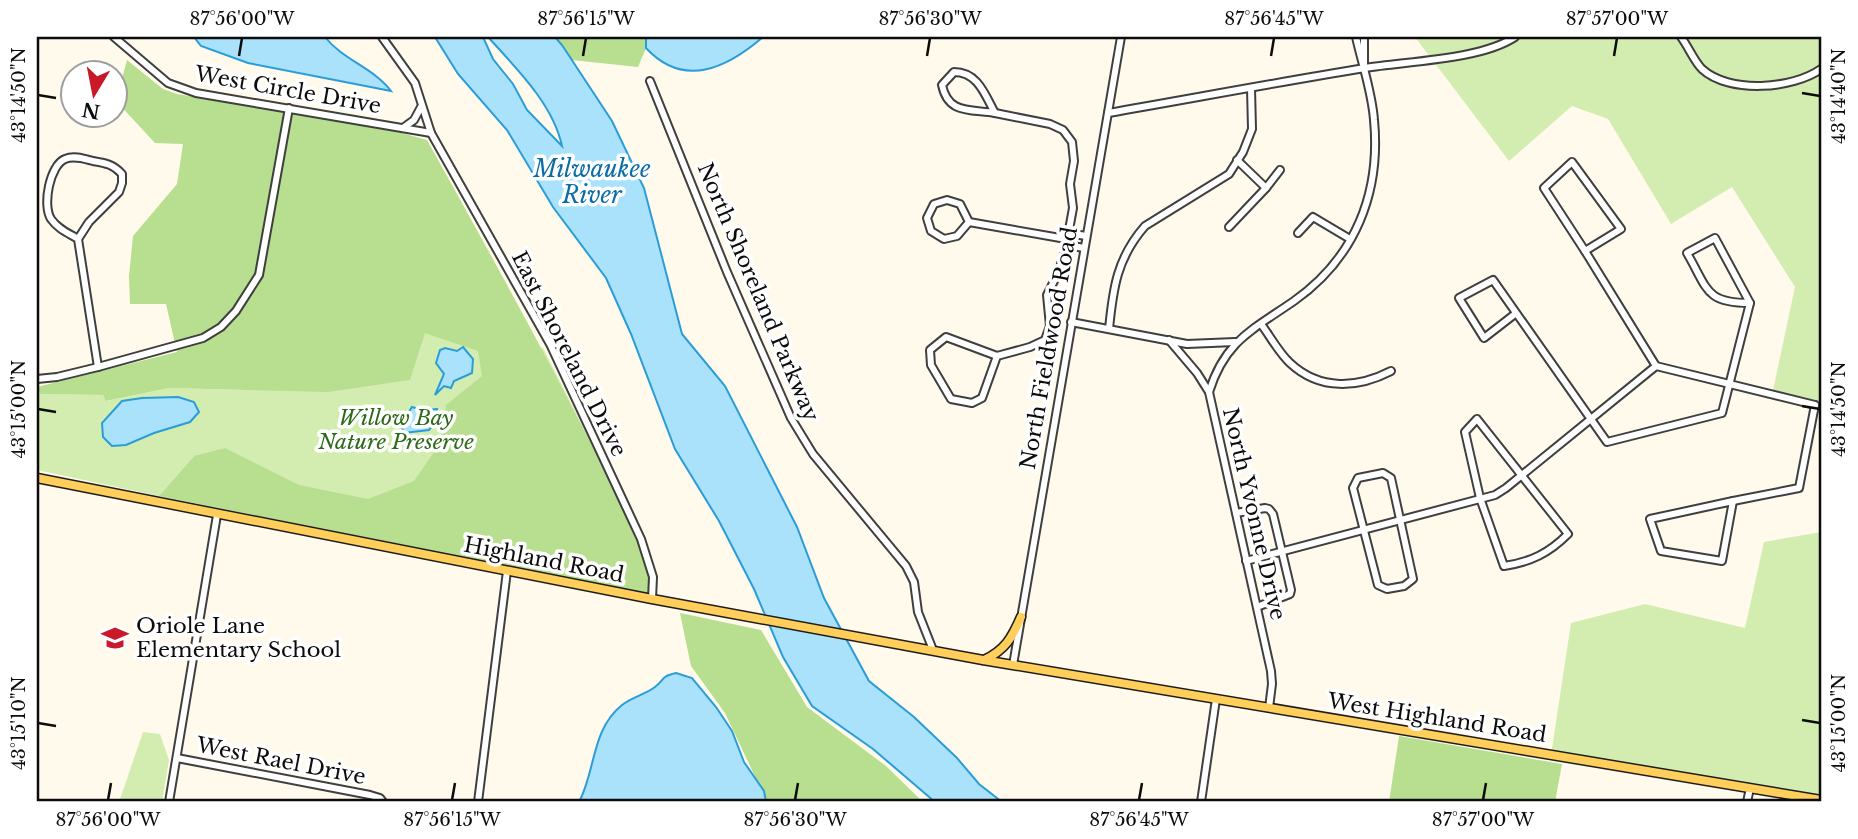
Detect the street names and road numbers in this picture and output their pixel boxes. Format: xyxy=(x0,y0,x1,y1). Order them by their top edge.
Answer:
street label: West Circle Drive xyxy=(192,61,383,119)
street label: North Shoreland Parkway xyxy=(692,159,825,426)
street label: North Fieldwood Road xyxy=(1015,225,1083,471)
street label: East Shoreland Drive xyxy=(506,247,632,461)
street label: North Yvonne Drive xyxy=(1217,405,1291,623)
street label: Highland Road xyxy=(462,532,626,588)
street label: West Highland Road xyxy=(1325,688,1548,748)
street label: West Rael Drive xyxy=(193,732,368,790)

